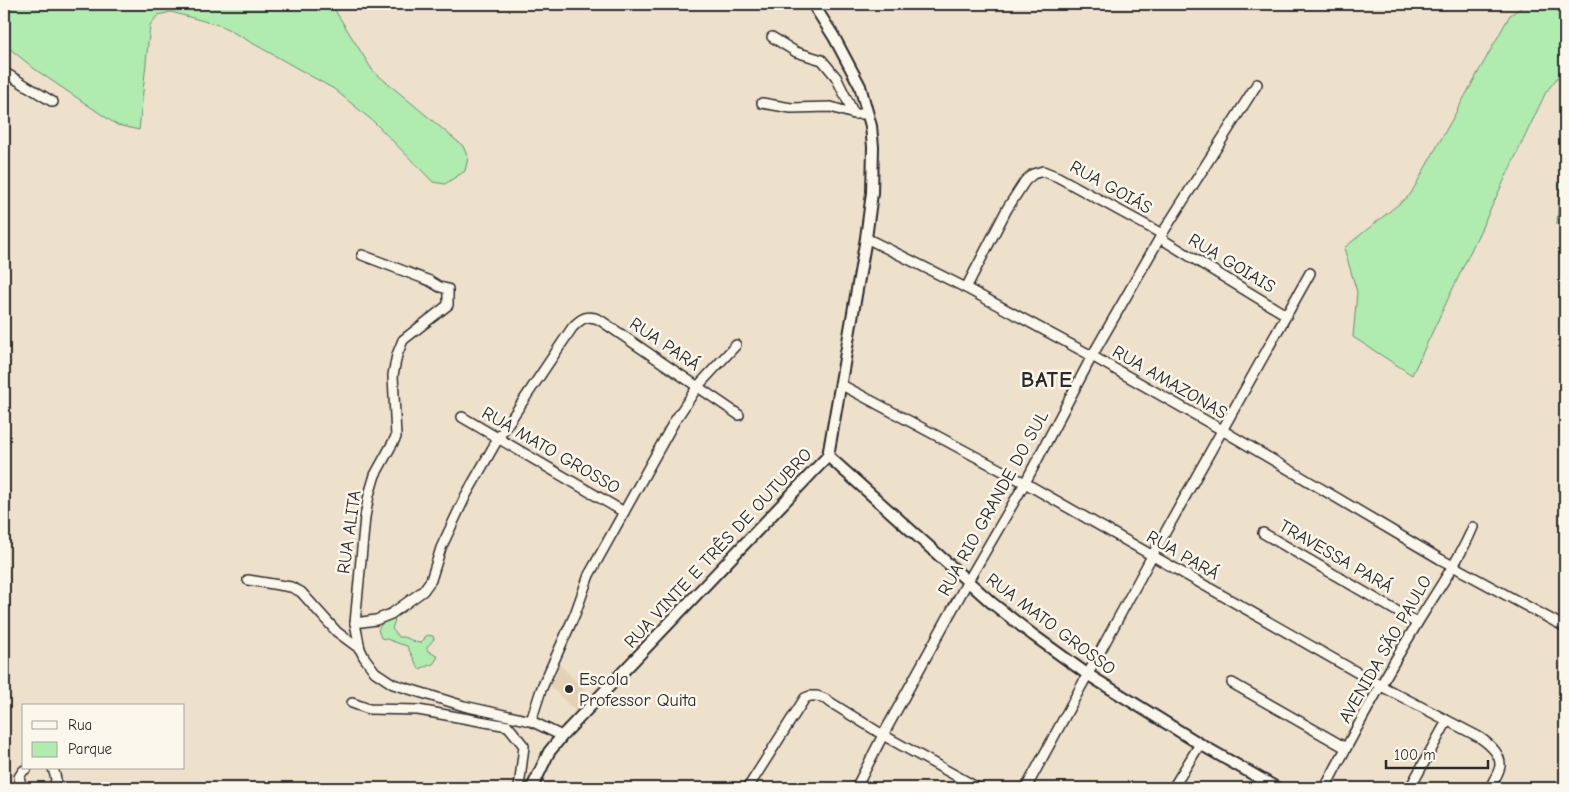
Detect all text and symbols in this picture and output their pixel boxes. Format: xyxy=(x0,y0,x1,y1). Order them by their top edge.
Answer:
street label: RUA GOIÁS xyxy=(1066,155,1156,219)
street label: RUA GOIAIS xyxy=(1184,229,1279,298)
street label: RUA PARÁ xyxy=(626,312,704,376)
street label: RUA AMAZONAS xyxy=(1109,341,1231,424)
district label: BATE xyxy=(1021,367,1073,393)
street label: RUA MATO GROSSO xyxy=(478,402,624,499)
street label: RUA RIO GRANDE DO SUL xyxy=(934,407,1053,600)
street label: RUA VINTE E TRÊS DE OUTUBRO xyxy=(619,443,817,653)
street label: RUA ALITA xyxy=(333,489,366,575)
street label: TRAVESSA PARÁ xyxy=(1275,515,1397,597)
street label: RUA PARÁ xyxy=(1143,525,1223,585)
street label: RUA MATO GROSSO xyxy=(982,569,1119,680)
street label: AVENIDA SÃO PAULO xyxy=(1335,572,1436,727)
place label: Escola Professor Quita xyxy=(579,669,697,711)
marker: Escola Professor Quita xyxy=(563,683,575,695)
legend xyxy=(22,704,185,770)
text: Rua xyxy=(68,716,92,734)
scale bar xyxy=(1386,737,1489,769)
text: Parque xyxy=(68,740,113,758)
text: 100 m xyxy=(1394,746,1436,764)

